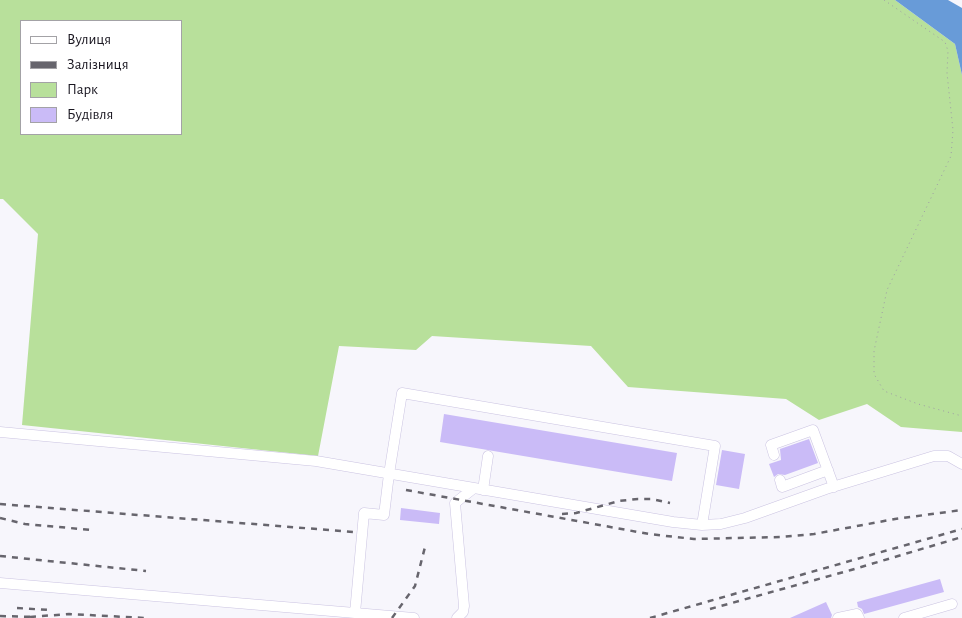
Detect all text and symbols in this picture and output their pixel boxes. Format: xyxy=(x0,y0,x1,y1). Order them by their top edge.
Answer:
legend xyxy=(20,20,182,135)
text: Вулиця xyxy=(67,32,111,47)
text: Залізниця xyxy=(67,57,128,72)
text: Парк xyxy=(67,82,98,97)
text: Будівля xyxy=(67,107,113,122)

